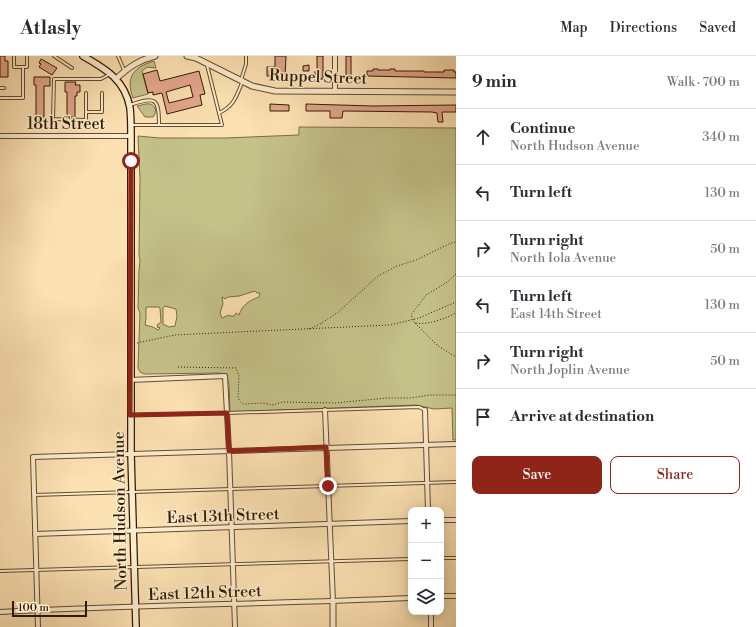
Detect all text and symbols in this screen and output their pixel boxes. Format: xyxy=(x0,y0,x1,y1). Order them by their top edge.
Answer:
text: Atlasly xyxy=(20,16,81,40)
text: Map xyxy=(560,19,588,37)
text: Directions xyxy=(610,19,677,37)
text: Saved xyxy=(699,19,736,37)
street label: Ruppel Street xyxy=(269,65,368,89)
text: 9 min xyxy=(472,71,517,93)
text: Walk · 700 m xyxy=(667,74,740,90)
street label: 18th Street xyxy=(27,114,106,134)
text: Continue xyxy=(510,119,575,138)
icon: ahead xyxy=(472,126,494,148)
text: 340 m xyxy=(702,129,740,145)
text: North Hudson Avenue xyxy=(510,138,639,154)
route start xyxy=(122,152,140,170)
icon: left xyxy=(472,182,494,204)
text: Turn left xyxy=(510,183,572,202)
text: 130 m xyxy=(705,185,740,201)
text: Turn right xyxy=(510,231,584,250)
icon: right xyxy=(472,238,494,260)
text: 50 m xyxy=(710,241,740,257)
text: North Iola Avenue xyxy=(510,250,616,266)
text: Turn left xyxy=(510,287,572,306)
icon: left xyxy=(472,294,494,316)
text: 130 m xyxy=(705,297,740,313)
text: East 14th Street xyxy=(510,306,602,322)
text: Turn right xyxy=(510,343,584,362)
icon: right xyxy=(472,350,494,372)
text: 50 m xyxy=(710,353,740,369)
text: North Joplin Avenue xyxy=(510,362,630,378)
icon: arrive xyxy=(472,406,494,428)
text: Arrive at destination xyxy=(510,407,654,426)
street label: North Hudson Avenue xyxy=(109,431,131,591)
button: Save xyxy=(472,456,602,494)
button: Share xyxy=(610,456,740,494)
route end xyxy=(319,477,337,495)
street label: East 13th Street xyxy=(166,504,280,528)
map controls xyxy=(408,507,444,615)
button: + xyxy=(408,507,444,543)
button: − xyxy=(408,543,444,579)
button: layers xyxy=(408,579,444,615)
street label: East 12th Street xyxy=(148,581,263,605)
scale bar xyxy=(12,599,87,618)
text: 100 m xyxy=(18,601,49,615)

